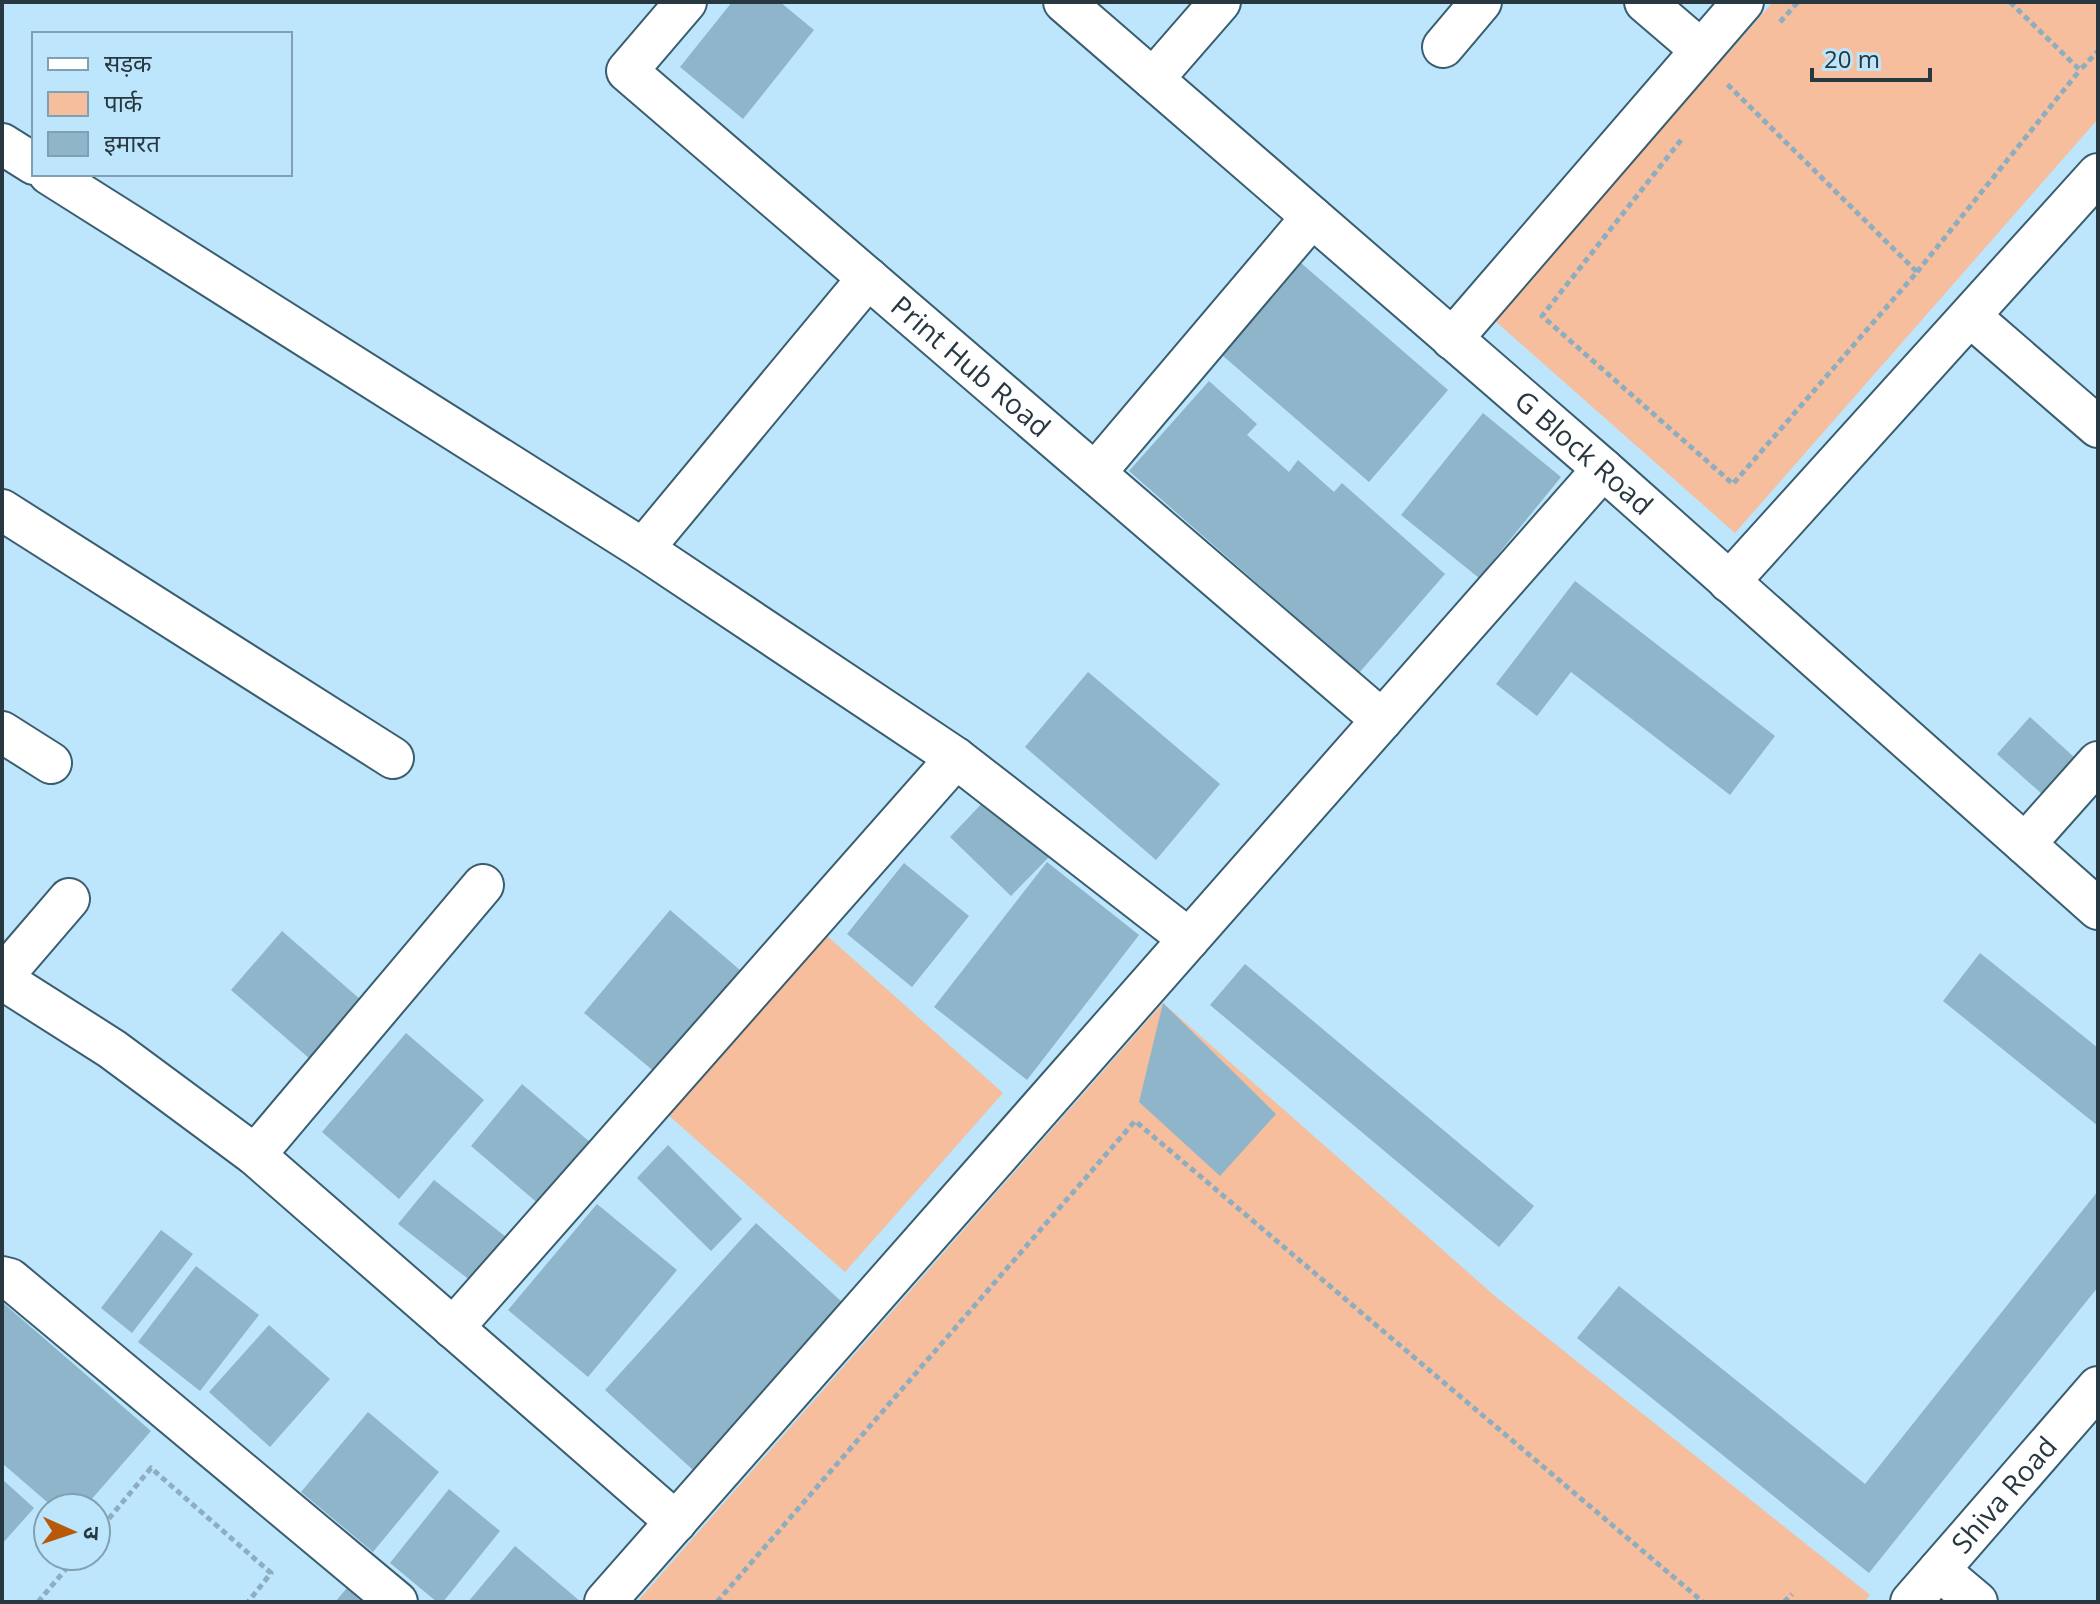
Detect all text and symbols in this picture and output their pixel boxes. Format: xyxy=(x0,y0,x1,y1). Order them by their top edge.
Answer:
legend xyxy=(32,32,292,176)
scale bar xyxy=(1812,32,1930,82)
text: 20 m xyxy=(1824,42,1880,75)
text: सड़क xyxy=(104,46,152,79)
text: पार्क xyxy=(104,86,143,119)
text: इमारत xyxy=(104,126,161,159)
street label: Print Hub Road xyxy=(884,286,1059,445)
street label: G Block Road xyxy=(1507,381,1662,523)
street label: Shiva Road xyxy=(1942,1428,2065,1561)
north arrow xyxy=(32,1492,112,1572)
text: उ xyxy=(78,1526,108,1541)

